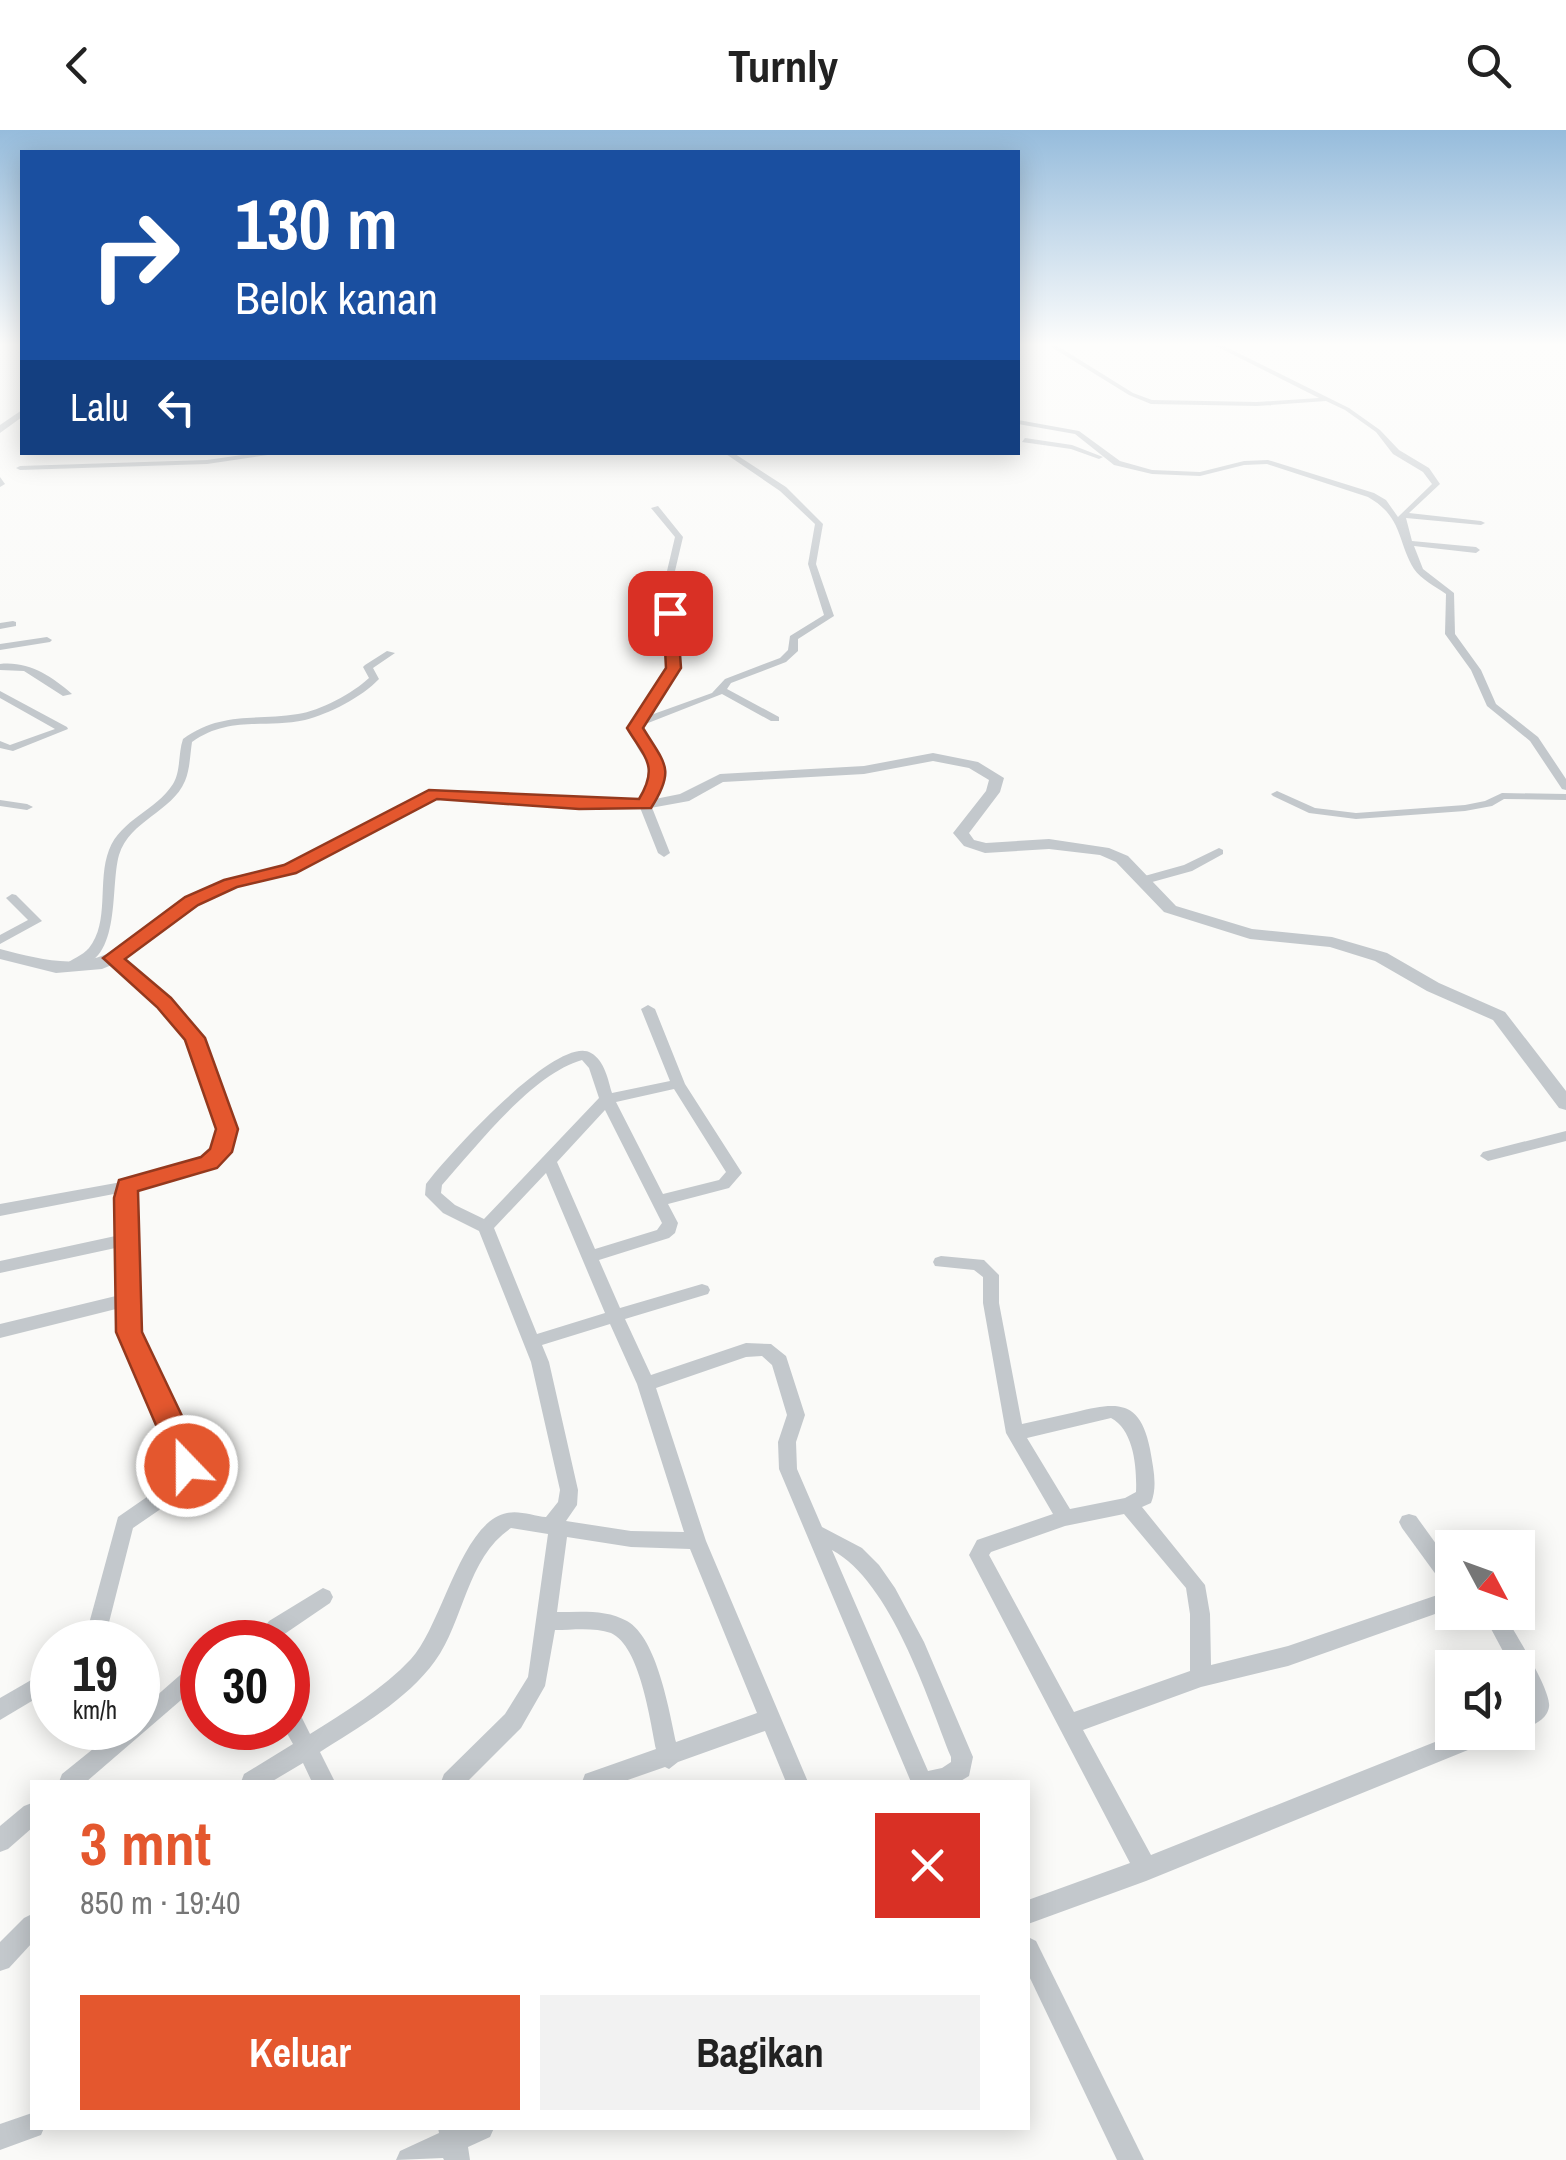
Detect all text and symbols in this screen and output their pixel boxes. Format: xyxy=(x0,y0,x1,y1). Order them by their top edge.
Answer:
text: Turnly xyxy=(728,35,838,96)
icon: back xyxy=(50,38,105,93)
icon: search xyxy=(1461,38,1516,93)
text: 130 m xyxy=(235,177,398,271)
icon: right xyxy=(70,190,200,320)
text: Belok kanan xyxy=(235,267,438,328)
icon: left xyxy=(149,380,204,435)
text: Lalu xyxy=(70,382,129,433)
pin xyxy=(628,571,713,656)
icon: arrive xyxy=(643,586,698,641)
position arrow xyxy=(135,1414,239,1518)
north arrow xyxy=(1435,1530,1535,1630)
map controls xyxy=(1435,1530,1535,1750)
speed limit sign: 30 xyxy=(180,1620,310,1750)
text: 19 xyxy=(72,1639,118,1707)
button: sound xyxy=(1435,1650,1535,1750)
text: km/h xyxy=(73,1693,117,1727)
text: 3 mnt xyxy=(80,1803,211,1884)
button: close xyxy=(875,1813,980,1918)
text: 850 m · 19:40 xyxy=(80,1881,240,1924)
button: Keluar xyxy=(80,1995,520,2110)
button: Bagikan xyxy=(540,1995,980,2110)

